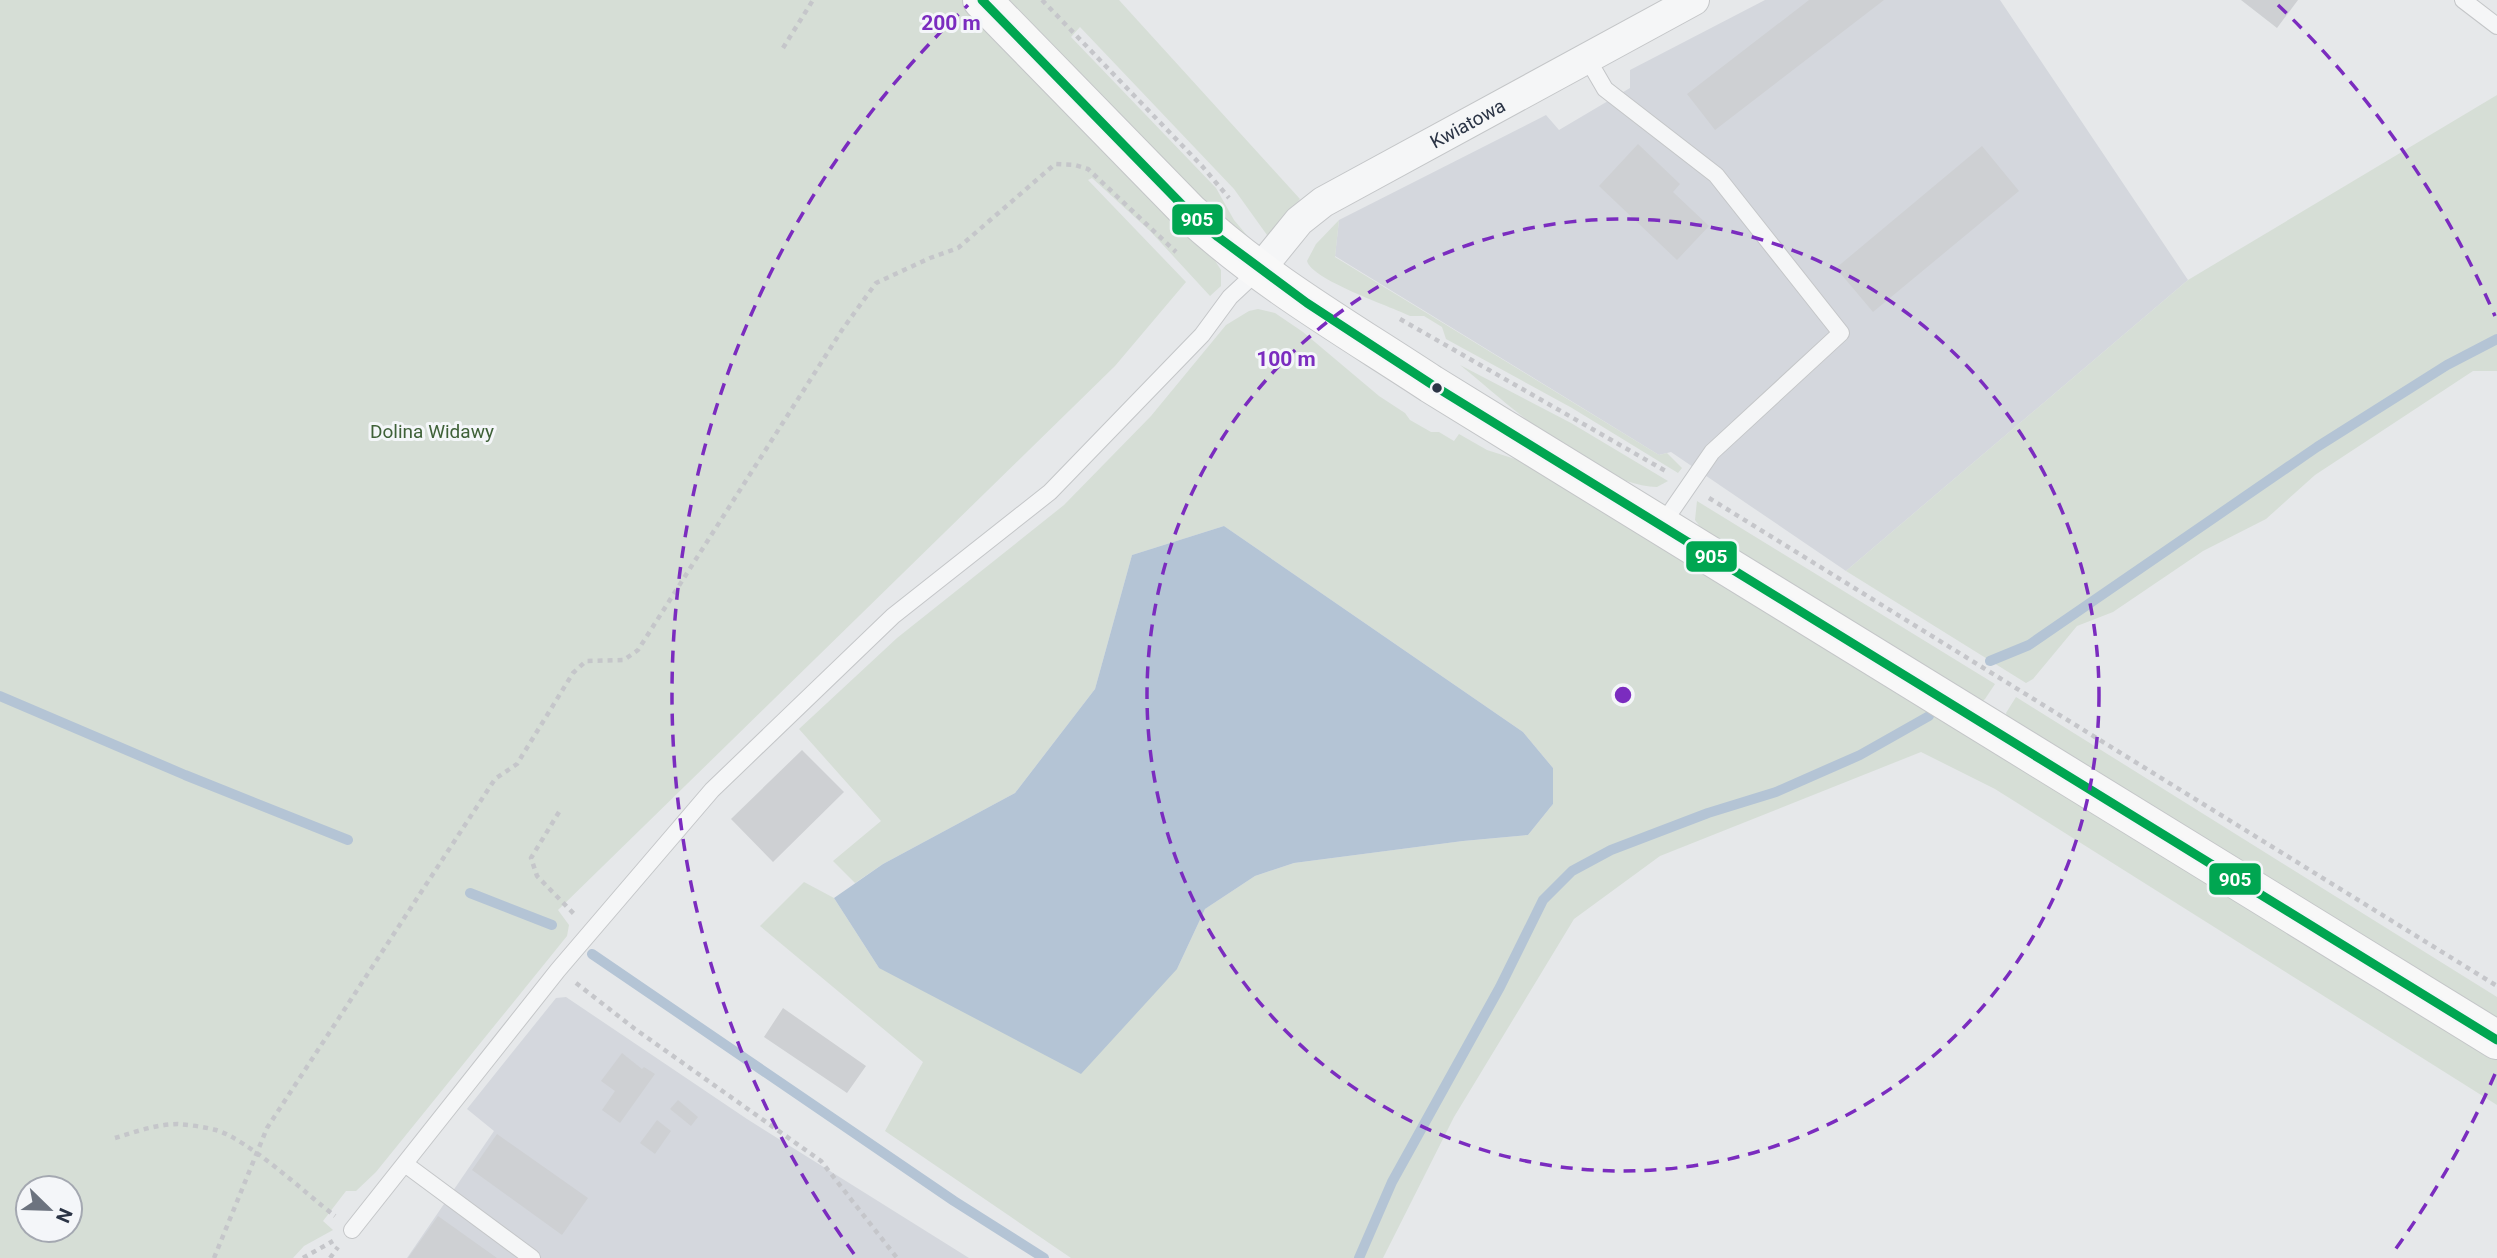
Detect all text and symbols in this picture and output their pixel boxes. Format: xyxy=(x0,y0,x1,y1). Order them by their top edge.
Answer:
text: 200 m xyxy=(921,11,981,35)
street label: Kwiatowa xyxy=(1426,94,1509,153)
line badge: 905 xyxy=(1171,203,1224,236)
text: 905 xyxy=(1181,208,1213,231)
text: 100 m xyxy=(1256,347,1316,371)
unlabelled marker xyxy=(1430,381,1444,395)
park label: Dolina Widawy xyxy=(370,420,494,443)
line badge: 905 xyxy=(1685,540,1738,573)
text: 905 xyxy=(1695,545,1727,568)
centre of rings xyxy=(1611,683,1635,707)
line badge: 905 xyxy=(2208,862,2262,896)
text: 905 xyxy=(2219,868,2251,891)
north arrow xyxy=(14,1174,84,1244)
text: N xyxy=(51,1205,77,1226)

